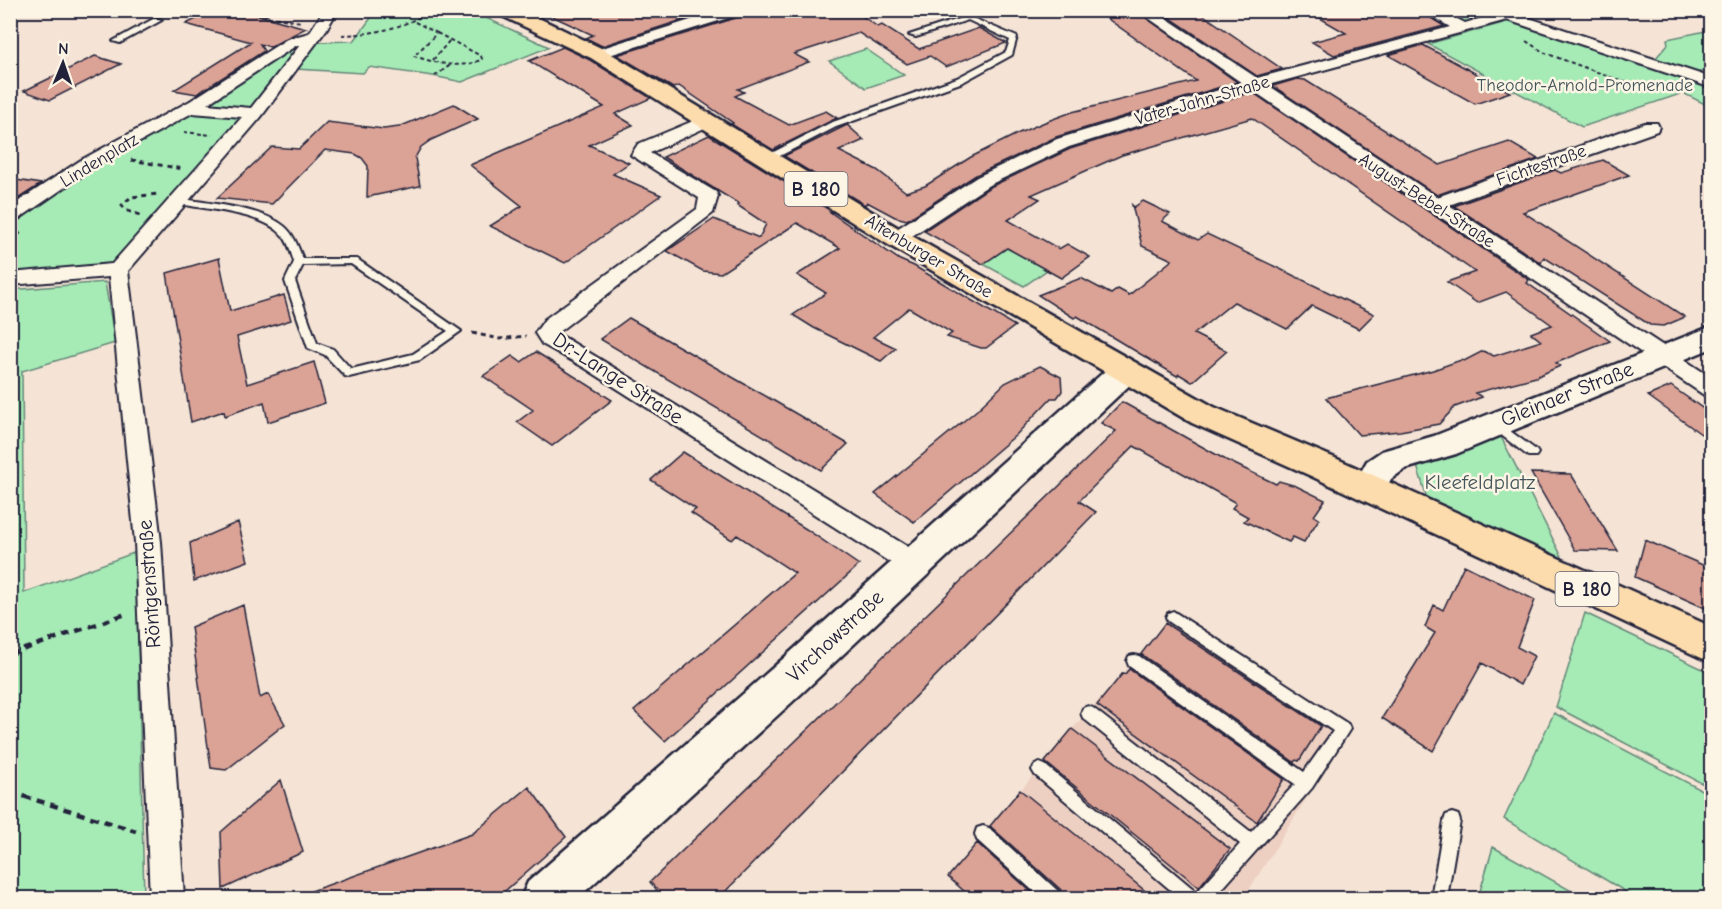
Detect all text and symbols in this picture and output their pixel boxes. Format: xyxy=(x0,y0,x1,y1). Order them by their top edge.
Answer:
north arrow xyxy=(33,33,93,93)
text: N xyxy=(58,40,69,58)
street label: Vater-Jahn-Straße xyxy=(1132,71,1272,130)
park label: Theodor-Arnold-Promenade xyxy=(1477,75,1693,96)
street label: Lindenplatz xyxy=(56,129,142,192)
street label: Fichtestraße xyxy=(1493,140,1589,191)
street label: August-Bebel-Straße xyxy=(1355,149,1499,252)
road number: B 180 xyxy=(784,172,848,206)
street label: Altenburger Straße xyxy=(861,210,996,303)
street label: Dr.-Lange Straße xyxy=(548,327,688,429)
street label: Gleinaer Straße xyxy=(1497,356,1637,432)
park label: Kleefeldplatz xyxy=(1425,470,1535,494)
street label: Röntgenstraße xyxy=(133,519,165,649)
road number: B 180 xyxy=(1556,572,1618,606)
street label: Virchowstraße xyxy=(782,585,888,687)

